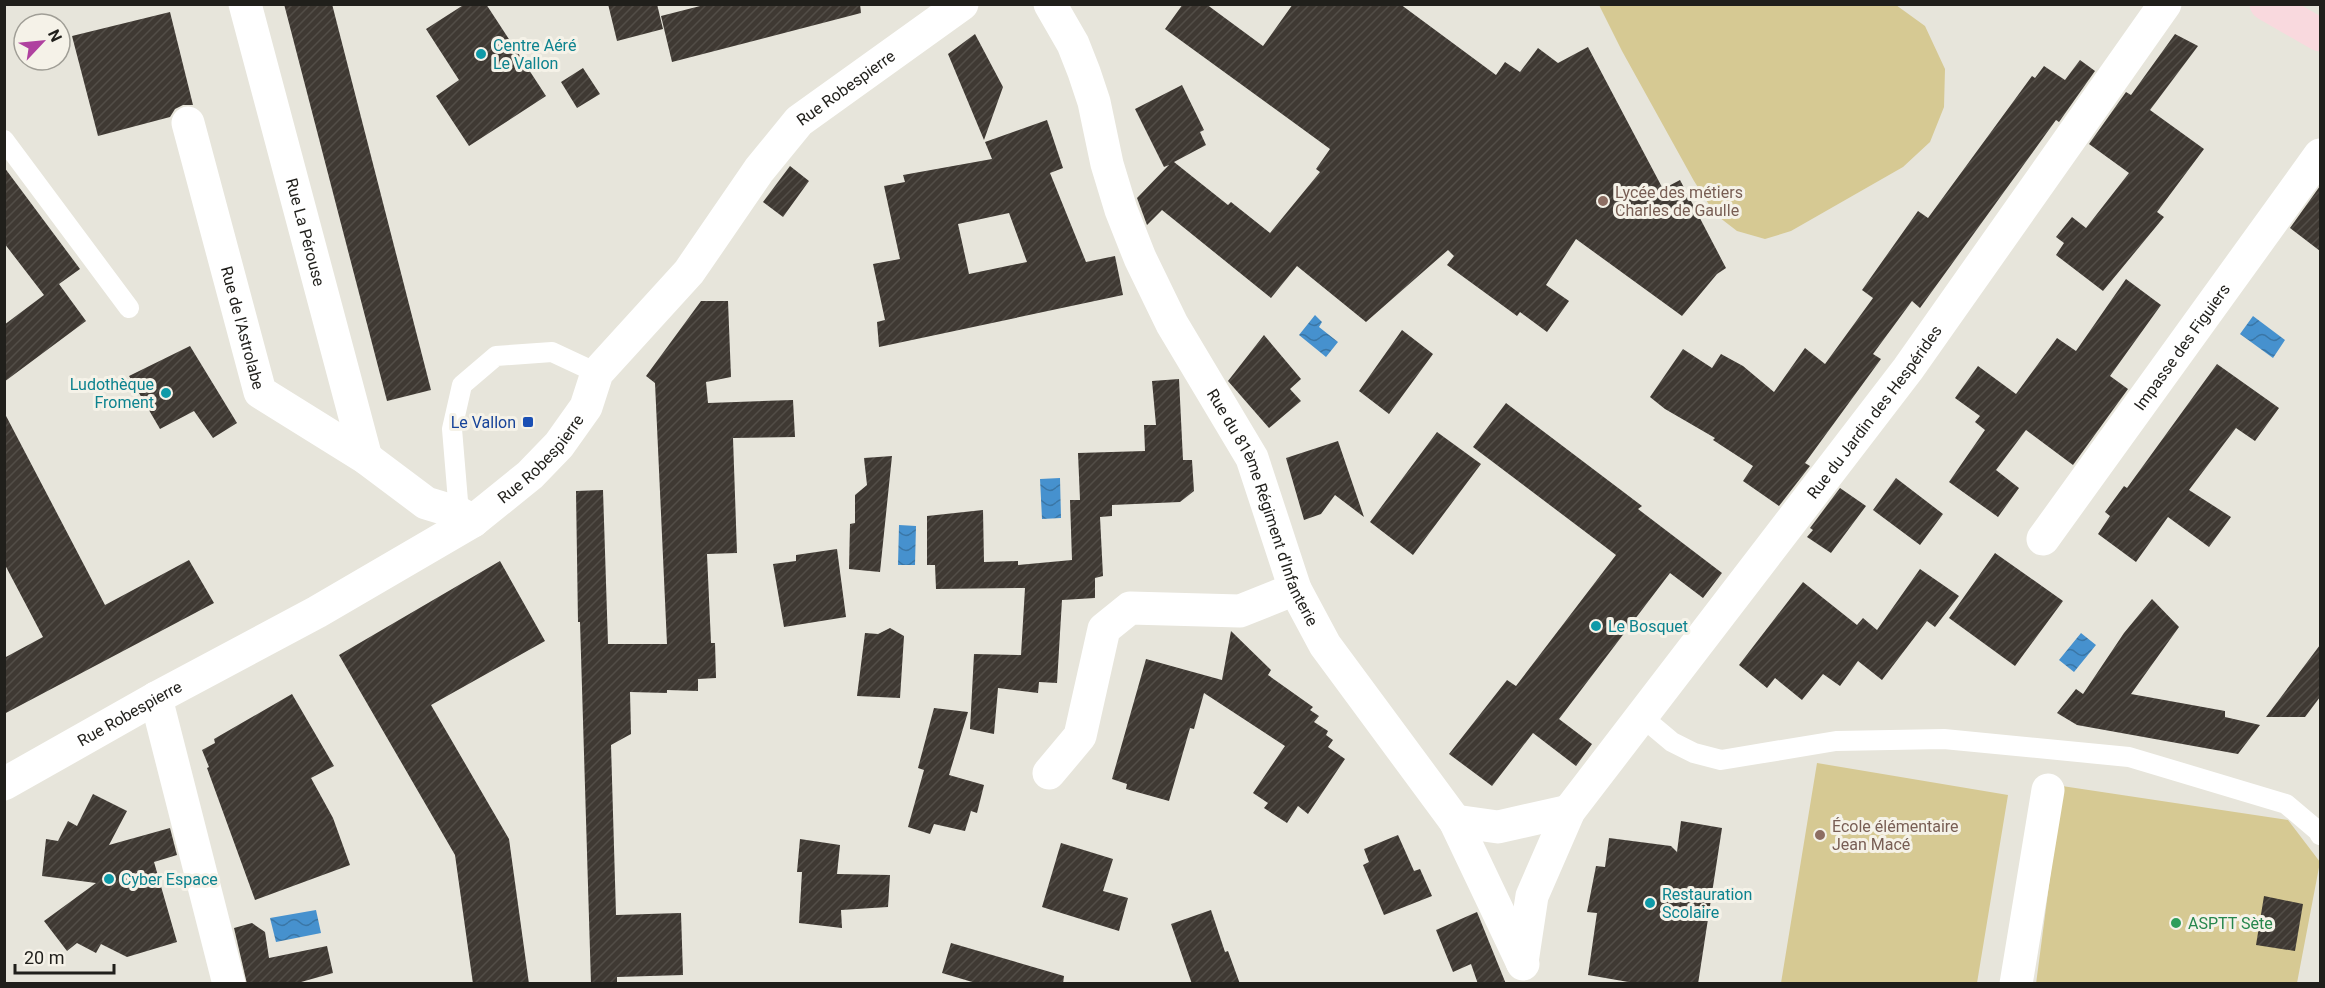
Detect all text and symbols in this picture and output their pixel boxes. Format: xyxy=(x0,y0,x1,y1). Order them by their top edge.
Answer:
north arrow xyxy=(12,12,72,72)
text: N xyxy=(44,26,66,45)
place label: Centre Aéré Le Vallon xyxy=(493,36,576,73)
street label: Rue Robespierre xyxy=(793,46,899,130)
marker: Centre Aéré Le Vallon xyxy=(474,47,488,61)
street label: Rue La Pérouse xyxy=(282,176,329,288)
place label: Lycée des métiers Charles de Gaulle xyxy=(1615,183,1743,220)
marker: Lycée des métiers Charles de Gaulle xyxy=(1596,194,1610,208)
street label: Rue de l'Astrolabe xyxy=(217,264,268,392)
street label: Impasse des Figuiers xyxy=(2130,280,2234,414)
street label: Rue du Jardin des Hespérides xyxy=(1803,322,1946,502)
place label: Ludothèque Froment xyxy=(70,375,154,412)
marker: Ludothèque Froment xyxy=(159,386,173,400)
street label: Rue du 81ème Régiment d'Infanterie xyxy=(1203,386,1322,629)
street label: Rue Robespierre xyxy=(494,411,588,507)
place label: Le Vallon xyxy=(451,413,516,432)
marker: Le Vallon xyxy=(521,415,535,429)
place label: Le Bosquet xyxy=(1608,617,1688,636)
marker: Le Bosquet xyxy=(1589,619,1603,633)
street label: Rue Robespierre xyxy=(74,677,185,750)
place label: École élémentaire Jean Macé xyxy=(1832,817,1959,854)
marker: École élémentaire Jean Macé xyxy=(1813,828,1827,842)
place label: Cyber Espace xyxy=(121,870,218,889)
marker: Cyber Espace xyxy=(102,872,116,886)
place label: Restauration Scolaire xyxy=(1662,885,1752,922)
marker: Restauration Scolaire xyxy=(1643,896,1657,910)
place label: ASPTT Sète xyxy=(2188,914,2273,933)
marker: ASPTT Sète xyxy=(2169,916,2183,930)
scale bar xyxy=(15,937,114,975)
text: 20 m xyxy=(24,947,64,968)

